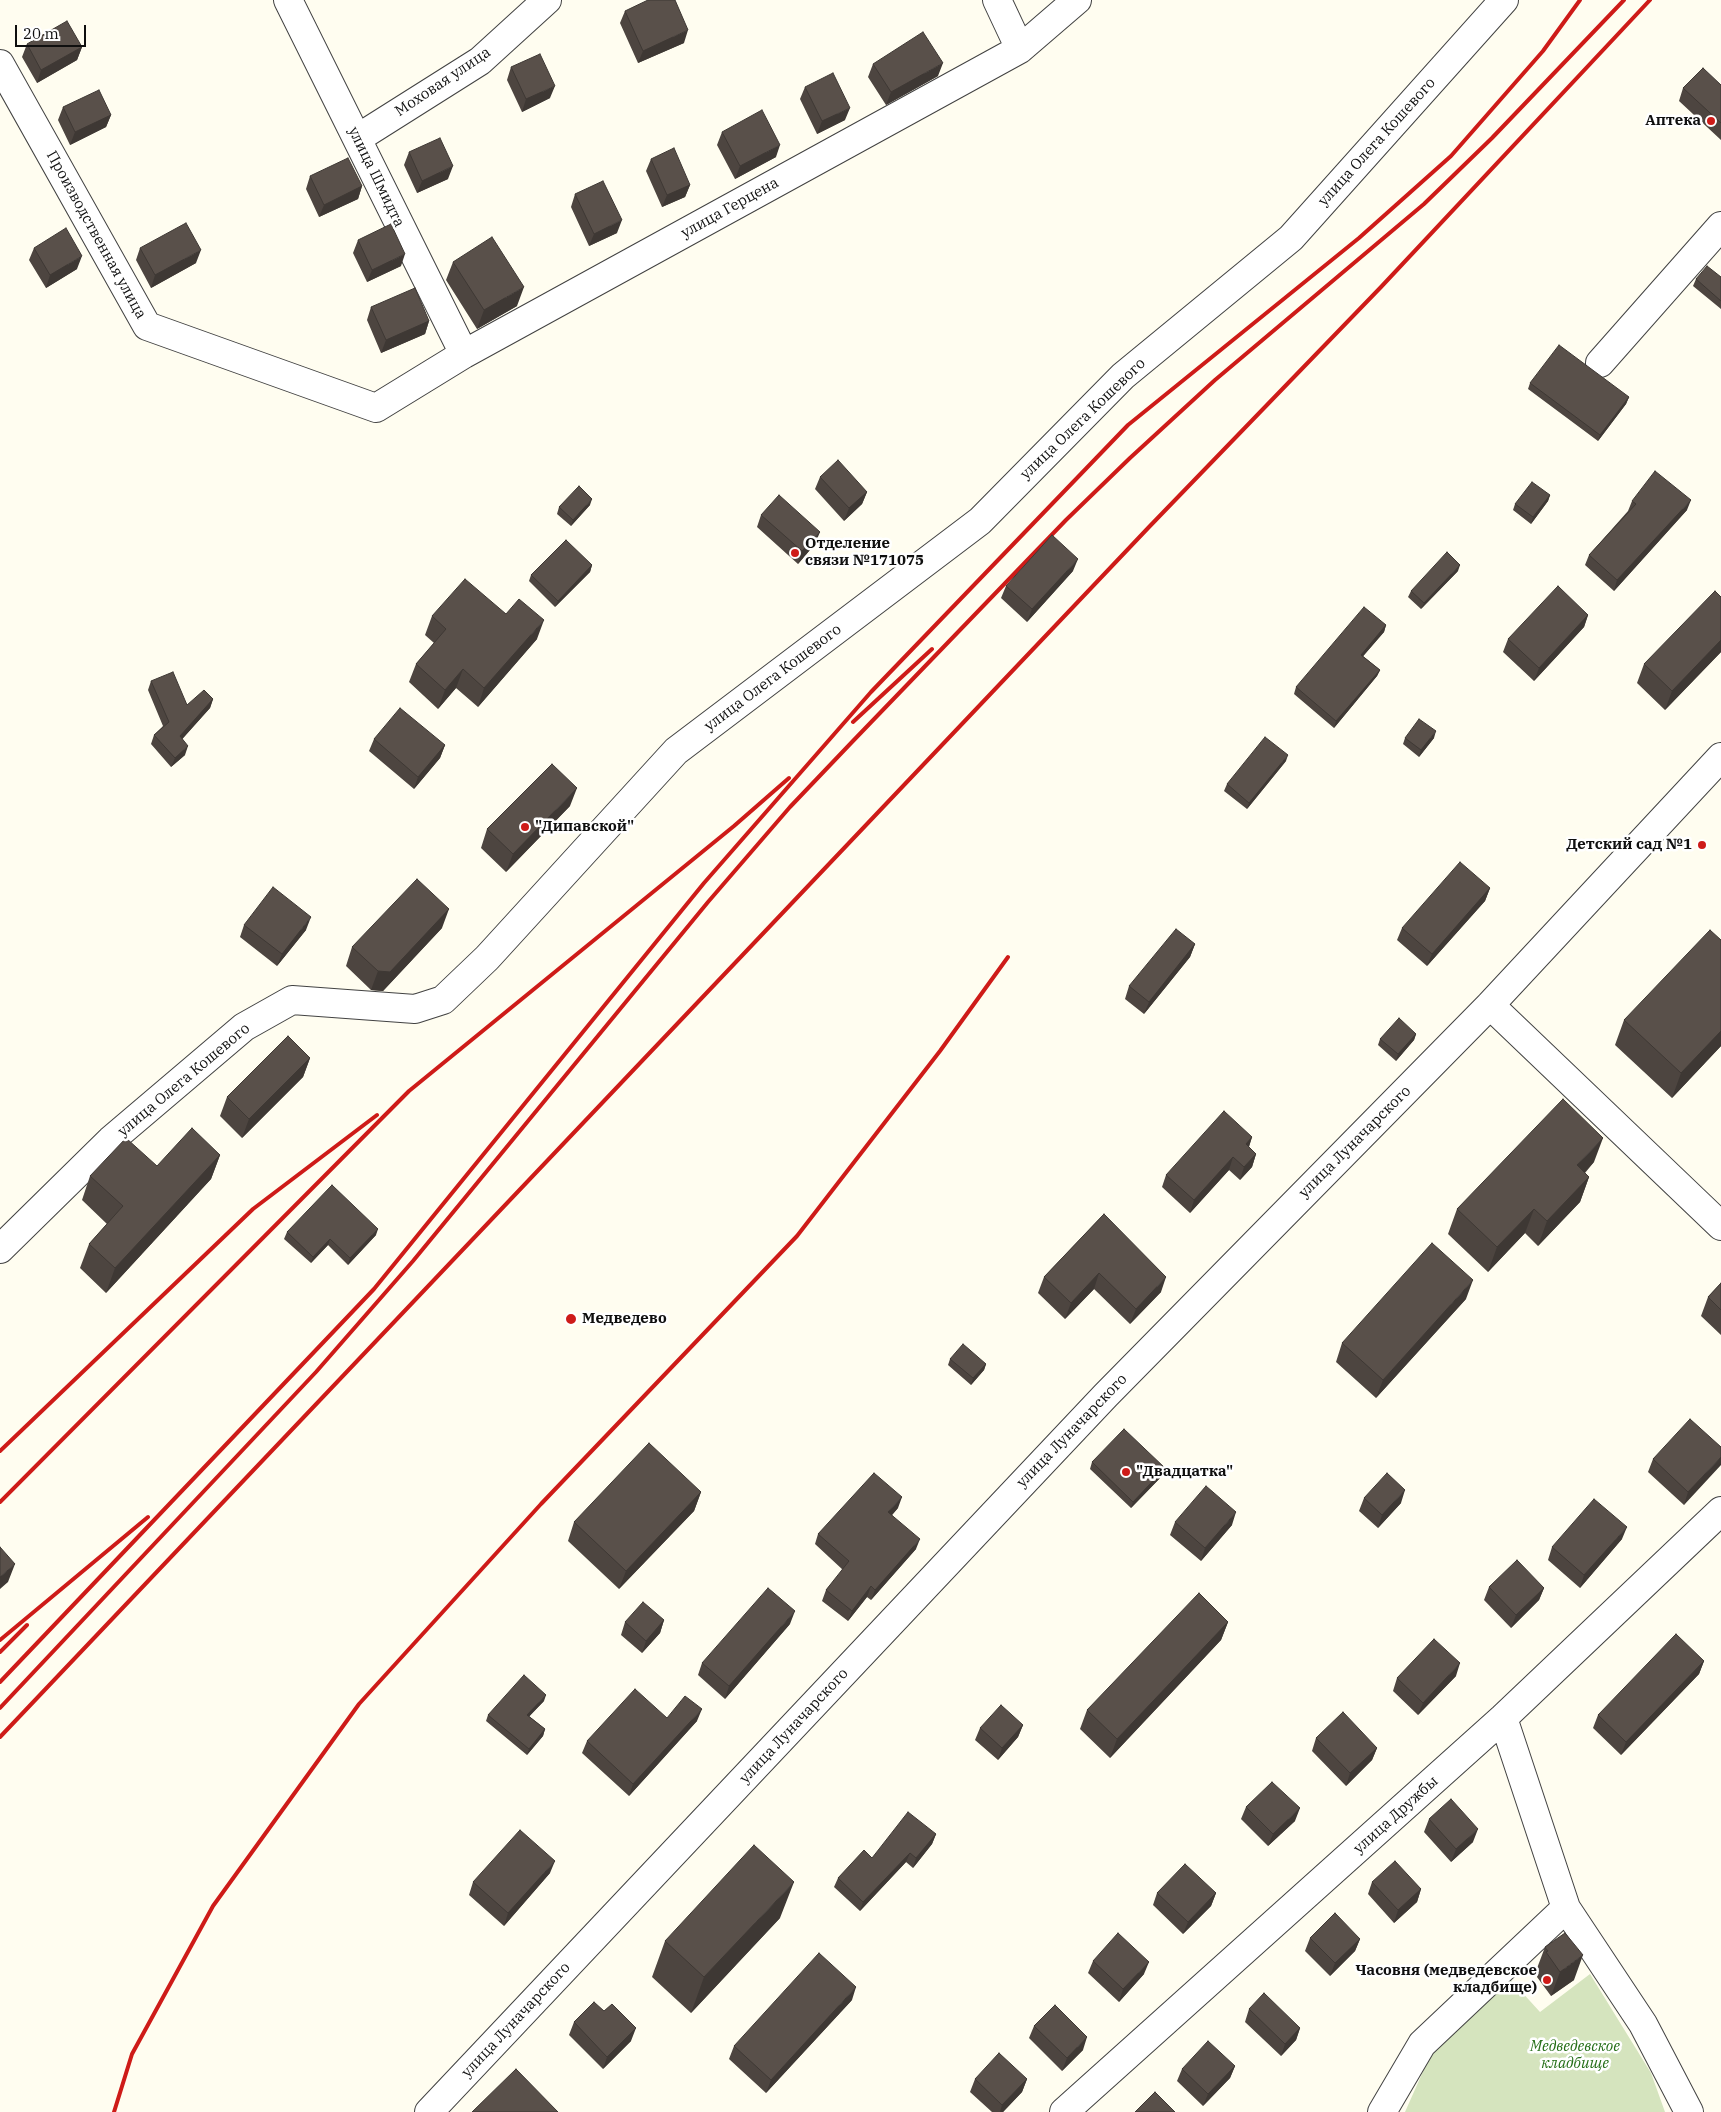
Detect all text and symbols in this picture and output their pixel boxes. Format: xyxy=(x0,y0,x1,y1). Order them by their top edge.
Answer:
scale bar xyxy=(18,15,89,47)
text: 20 m xyxy=(23,24,59,43)
street label: Моховая улица xyxy=(392,43,494,121)
street label: улица Олега Кошевого xyxy=(1315,74,1439,210)
place label: Аптека xyxy=(1645,112,1701,130)
marker: Аптека xyxy=(1705,115,1717,127)
street label: улица Шмидта xyxy=(344,124,408,230)
street label: Производственная улица xyxy=(42,148,150,322)
street label: улица Герцена xyxy=(678,174,782,242)
street label: улица Олега Кошевого xyxy=(1017,355,1149,483)
place label: Отделение связи №171075 xyxy=(805,535,924,570)
marker: Отделение связи №171075 xyxy=(789,547,801,559)
street label: улица Олега Кошевого xyxy=(701,621,845,735)
place label: "Дипавской" xyxy=(535,818,634,836)
marker: "Дипавской" xyxy=(519,821,531,833)
place label: Детский сад №1 xyxy=(1566,836,1692,854)
marker: Детский сад №1 xyxy=(1696,839,1708,851)
street label: улица Олега Кошевого xyxy=(114,1020,254,1140)
street label: улица Луначарского xyxy=(1295,1082,1415,1202)
place label: Медведево xyxy=(582,1310,667,1328)
marker: Медведево xyxy=(564,1312,578,1326)
street label: улица Луначарского xyxy=(1013,1370,1131,1492)
place label: "Двадцатка" xyxy=(1136,1463,1233,1481)
marker: "Двадцатка" xyxy=(1120,1466,1132,1478)
street label: улица Луначарского xyxy=(736,1665,852,1787)
street label: улица Дружбы xyxy=(1350,1772,1442,1858)
street label: улица Луначарского xyxy=(458,1959,574,2081)
place label: Часовня (медведевское кладбище) xyxy=(1355,1962,1537,1997)
marker: Часовня (медведевское кладбище) xyxy=(1541,1974,1553,1986)
park label: Медведевское кладбище xyxy=(1530,2038,1620,2073)

